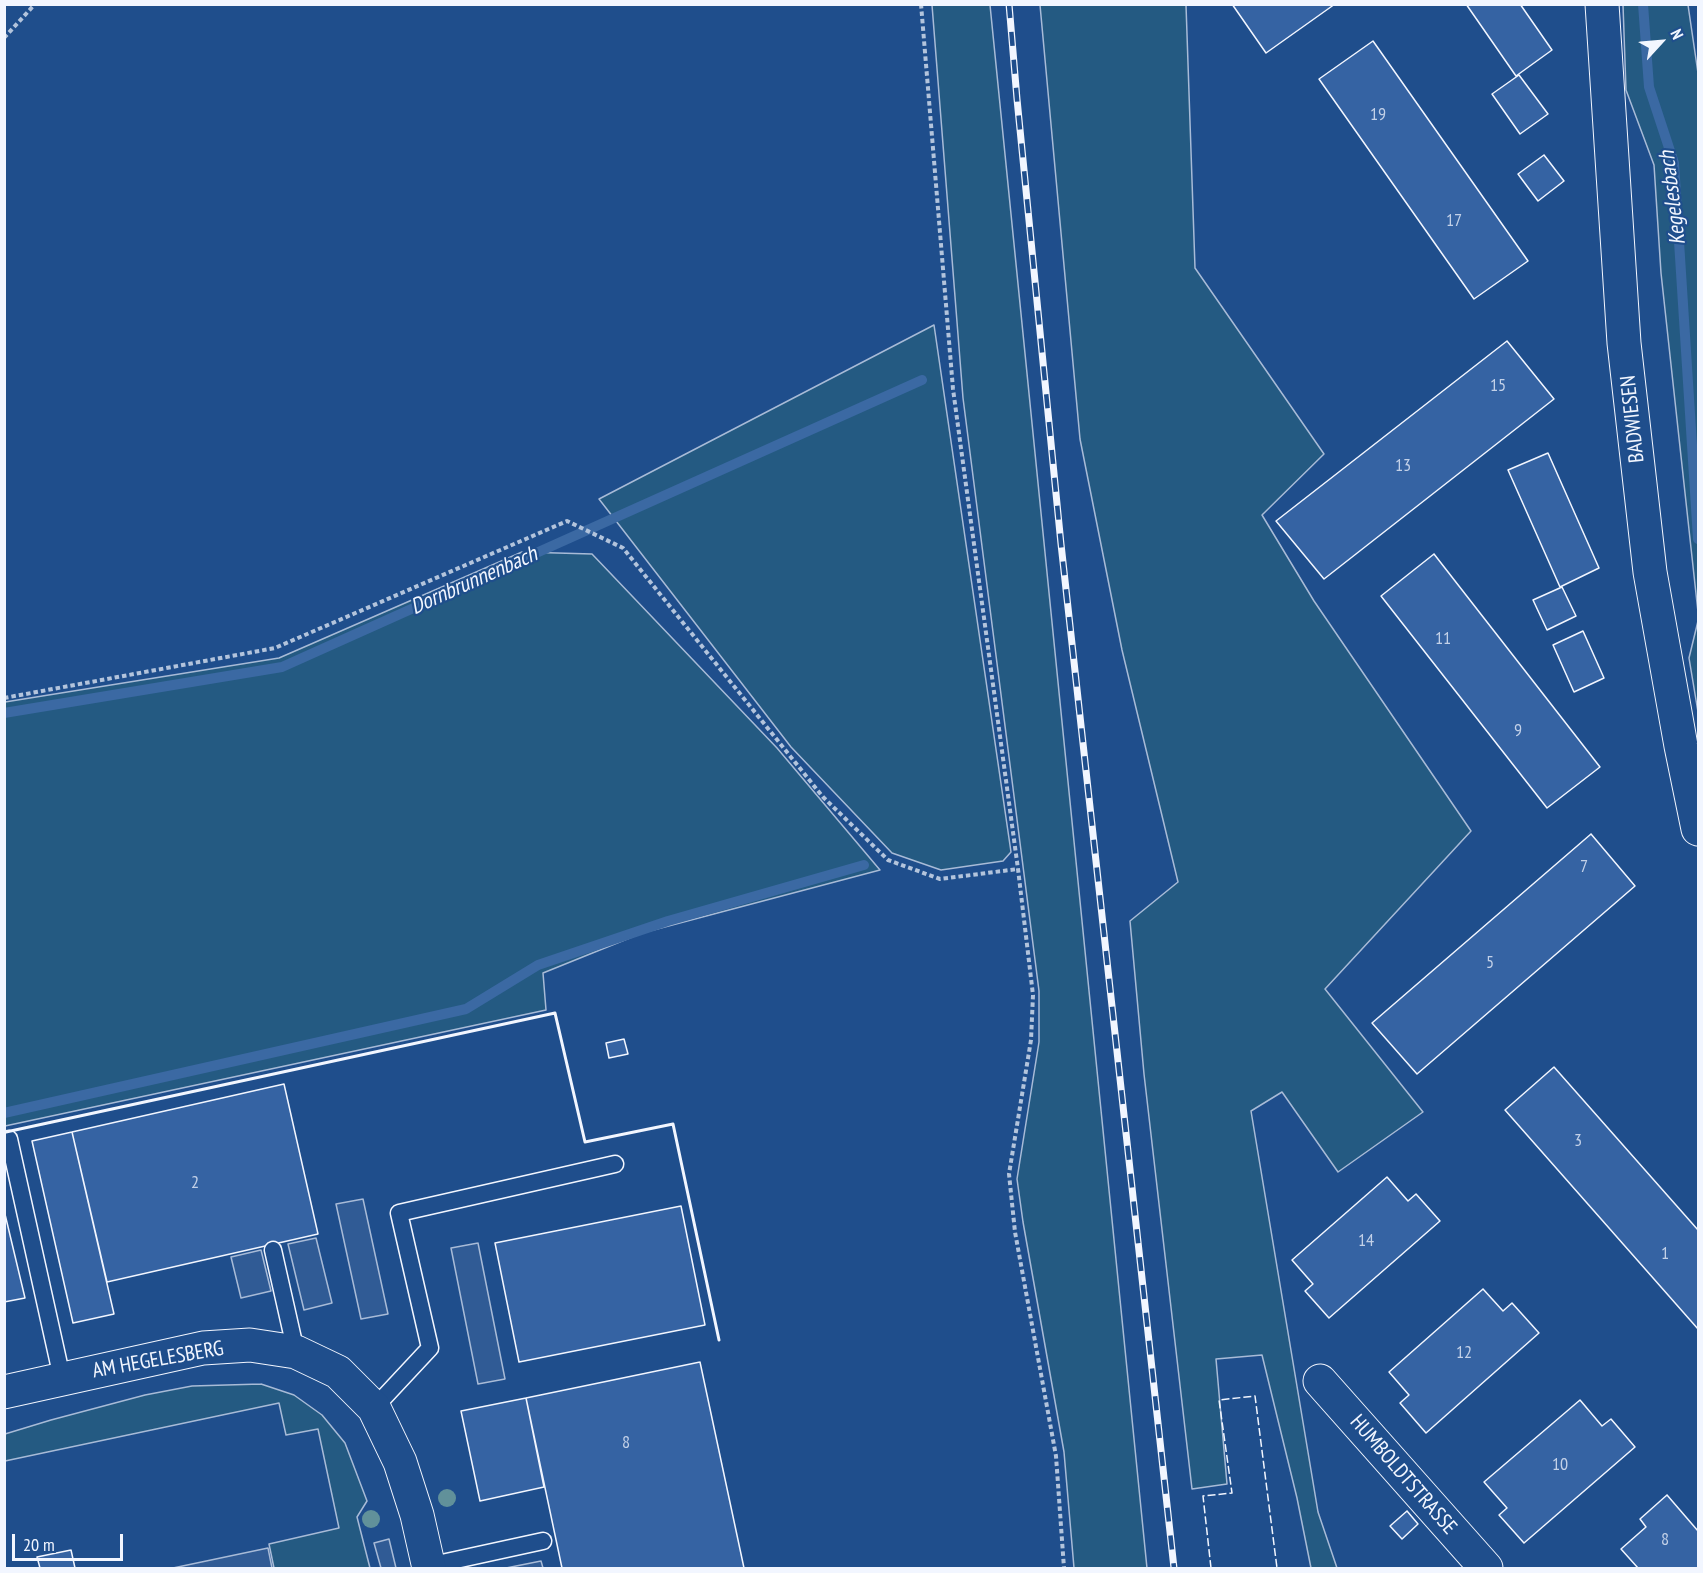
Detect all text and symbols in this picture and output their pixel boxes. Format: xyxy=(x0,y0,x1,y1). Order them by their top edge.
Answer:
north arrow xyxy=(1631,12,1691,72)
text: N xyxy=(1666,26,1688,42)
house number: 19 xyxy=(1370,104,1386,126)
water label: Kegelesbach xyxy=(1654,149,1692,247)
house number: 17 xyxy=(1446,210,1462,232)
street label: BADWIESEN xyxy=(1616,374,1650,464)
house number: 15 xyxy=(1490,375,1506,397)
house number: 13 xyxy=(1395,455,1411,477)
water label: Dornbrunnenbach xyxy=(407,541,541,621)
house number: 11 xyxy=(1435,628,1451,650)
house number: 9 xyxy=(1514,720,1522,742)
house number: 7 xyxy=(1580,856,1588,878)
house number: 5 xyxy=(1486,952,1494,974)
house number: 3 xyxy=(1574,1130,1582,1152)
house number: 2 xyxy=(191,1172,199,1194)
house number: 14 xyxy=(1358,1230,1374,1252)
house number: 1 xyxy=(1661,1243,1669,1265)
street label: AM HEGELESBERG xyxy=(90,1336,226,1384)
house number: 12 xyxy=(1456,1342,1472,1364)
street label: HUMBOLDTSTRASSE xyxy=(1344,1410,1462,1540)
house number: 8 xyxy=(622,1432,630,1454)
house number: 10 xyxy=(1552,1454,1568,1476)
scale bar xyxy=(15,1522,126,1560)
house number: 8 xyxy=(1661,1529,1669,1551)
text: 20 m xyxy=(23,1533,55,1556)

